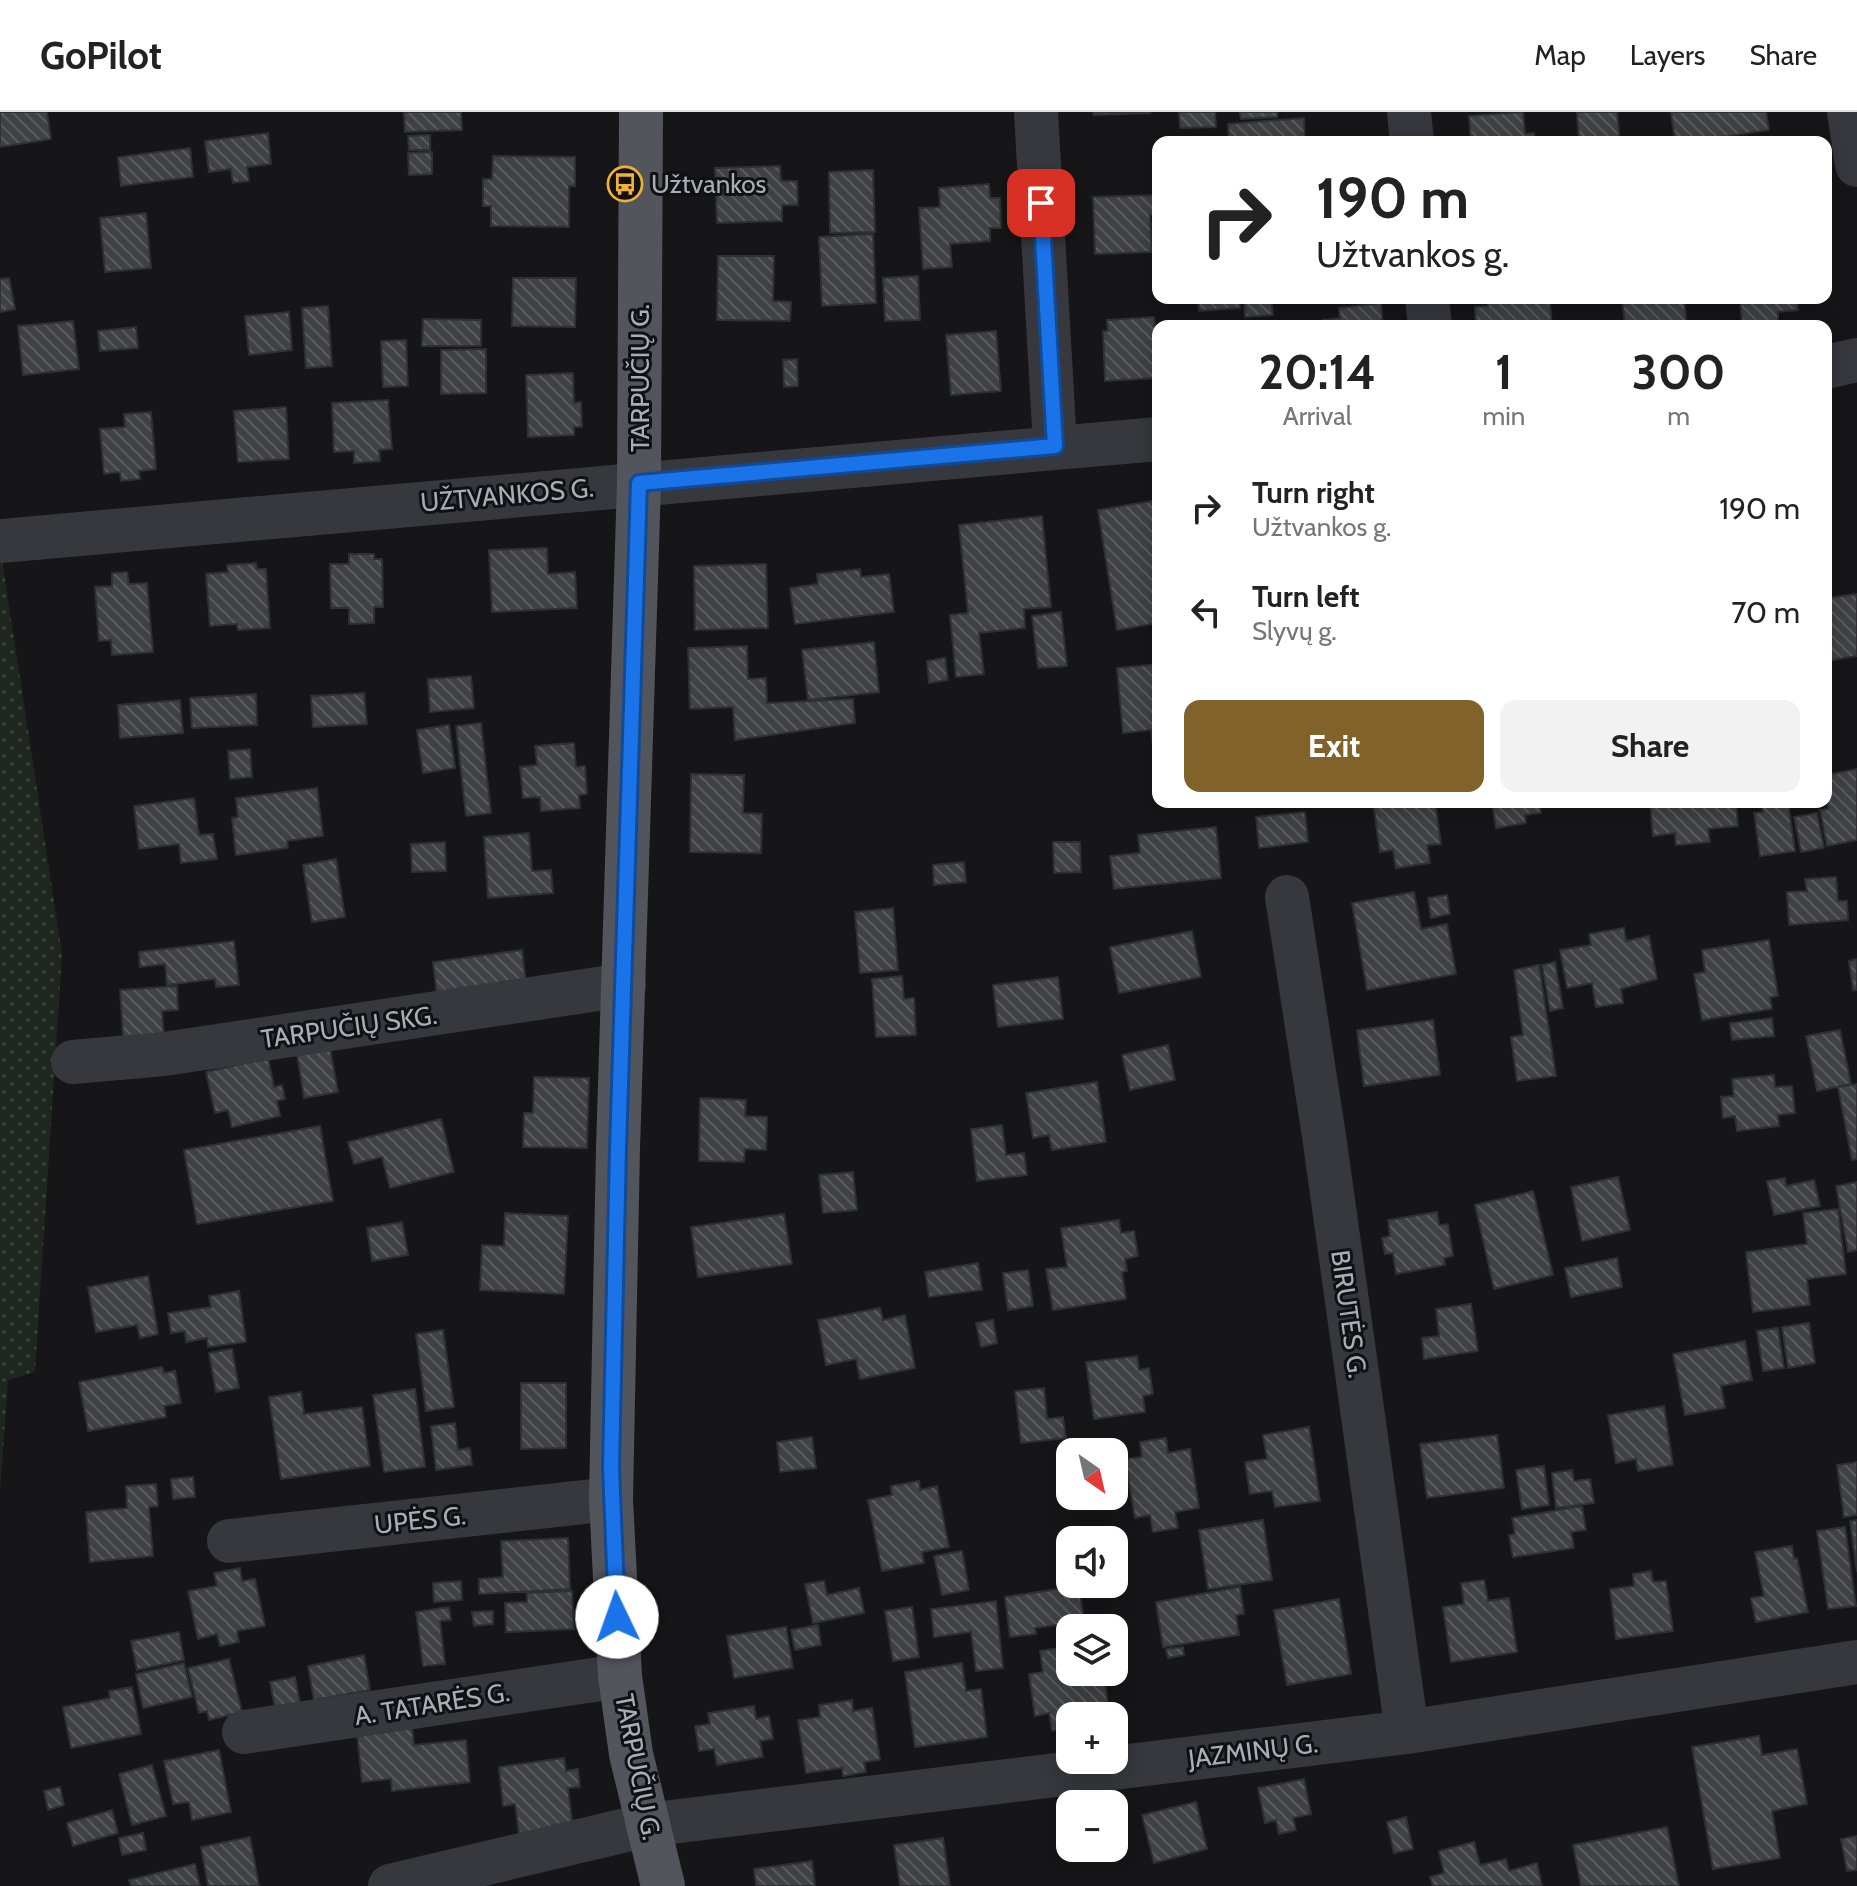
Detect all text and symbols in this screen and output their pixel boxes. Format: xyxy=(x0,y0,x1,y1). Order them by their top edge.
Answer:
text: GoPilot xyxy=(40,32,162,79)
text: Map xyxy=(1534,38,1586,72)
text: Layers xyxy=(1630,38,1705,72)
text: Share xyxy=(1749,38,1817,72)
text: 190 m xyxy=(1316,164,1469,232)
bus stop icon: Užtvankos xyxy=(606,165,644,203)
place label: Užtvankos xyxy=(651,168,767,200)
icon: right xyxy=(1184,168,1288,272)
pin xyxy=(1007,169,1075,237)
icon: arrive xyxy=(1019,181,1063,225)
text: Užtvankos g. xyxy=(1316,232,1509,276)
street label: TARPUČIŲ G. xyxy=(624,304,656,452)
text: 20:14 xyxy=(1259,343,1376,401)
text: 1 xyxy=(1495,343,1513,401)
text: 300 xyxy=(1632,343,1725,401)
text: Arrival xyxy=(1283,400,1352,432)
text: min xyxy=(1482,400,1525,432)
text: m xyxy=(1667,400,1690,432)
street label: UŽTVANKOS G. xyxy=(419,471,595,519)
text: Turn right xyxy=(1252,474,1375,511)
icon: right xyxy=(1184,486,1228,530)
text: 190 m xyxy=(1719,490,1800,527)
text: Užtvankos g. xyxy=(1252,511,1392,543)
text: Turn left xyxy=(1252,578,1360,615)
icon: left xyxy=(1184,590,1228,634)
text: 70 m xyxy=(1731,594,1800,631)
text: Slyvų g. xyxy=(1252,615,1337,647)
button: Exit xyxy=(1184,700,1484,792)
button: Share xyxy=(1500,700,1800,792)
street label: TARPUČIŲ SKG. xyxy=(259,999,439,1055)
street label: BIRUTĖS G. xyxy=(1324,1248,1374,1380)
north arrow xyxy=(1056,1438,1128,1510)
map controls xyxy=(1056,1438,1128,1862)
street label: UPĖS G. xyxy=(373,1499,467,1541)
button: sound xyxy=(1056,1526,1128,1598)
position arrow xyxy=(575,1575,659,1659)
button: layers xyxy=(1056,1614,1128,1686)
street label: A. TATARĖS G. xyxy=(352,1676,512,1732)
street label: TARPUČIŲ G. xyxy=(608,1691,668,1843)
button: + xyxy=(1056,1702,1128,1774)
street label: JAZMINŲ G. xyxy=(1185,1727,1320,1775)
button: − xyxy=(1056,1790,1128,1862)

